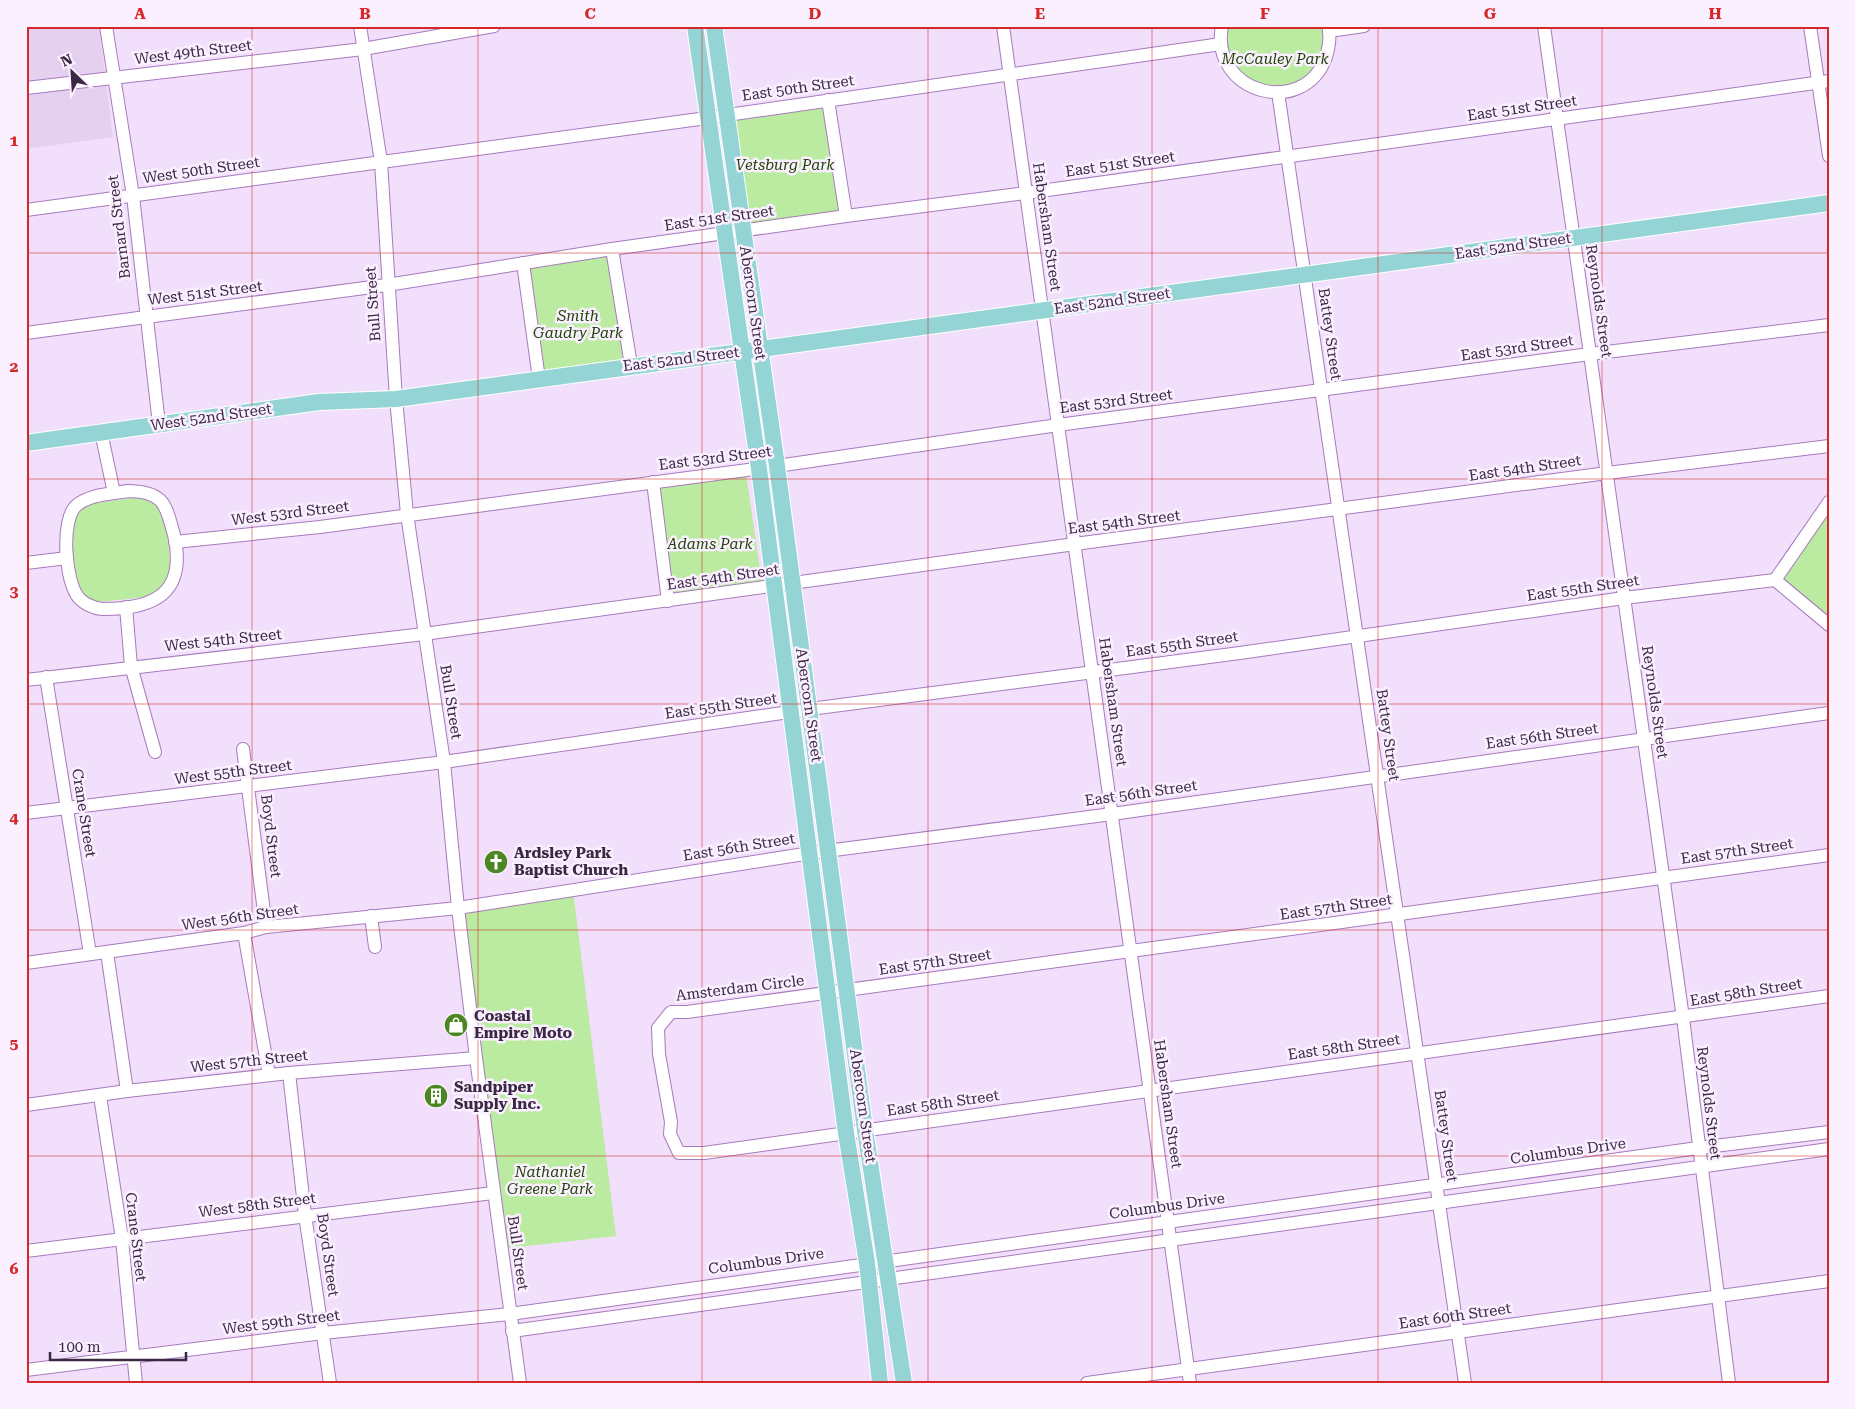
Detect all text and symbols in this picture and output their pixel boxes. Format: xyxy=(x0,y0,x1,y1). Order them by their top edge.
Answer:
text: A xyxy=(134,4,146,23)
text: B xyxy=(359,4,371,23)
text: C xyxy=(584,4,596,23)
text: D xyxy=(809,4,822,23)
text: E xyxy=(1035,4,1045,23)
text: F xyxy=(1260,4,1270,23)
text: G xyxy=(1484,4,1497,23)
text: H xyxy=(1708,4,1722,23)
street label: West 49th Street xyxy=(133,36,253,68)
north arrow xyxy=(48,48,98,98)
park label: McCauley Park xyxy=(1220,50,1329,68)
text: N xyxy=(58,51,75,70)
street label: East 50th Street xyxy=(741,71,856,105)
street label: East 51st Street xyxy=(1466,91,1578,125)
text: 1 xyxy=(10,131,19,150)
street label: East 51st Street xyxy=(1064,147,1176,181)
street label: West 50th Street xyxy=(141,153,261,187)
park label: Vetsburg Park xyxy=(736,156,835,174)
street label: Habersham Street xyxy=(1029,161,1065,293)
street label: Barnard Street xyxy=(104,174,134,280)
street label: East 51st Street xyxy=(663,201,775,235)
street label: East 52nd Street xyxy=(1454,229,1573,263)
street label: Reynolds Street xyxy=(1582,243,1616,359)
street label: Abercorn Street xyxy=(736,245,770,362)
street label: Bull Street xyxy=(361,265,385,342)
street label: West 51st Street xyxy=(146,277,264,309)
street label: East 52nd Street xyxy=(1053,284,1172,318)
street label: Battey Street xyxy=(1315,287,1345,382)
park label: Smith Gaudry Park xyxy=(533,307,624,342)
street label: East 53rd Street xyxy=(1460,331,1575,365)
street label: East 52nd Street xyxy=(622,343,741,375)
text: 2 xyxy=(10,357,19,376)
street label: East 53rd Street xyxy=(1059,385,1174,417)
street label: West 52nd Street xyxy=(149,400,273,434)
street label: East 53rd Street xyxy=(658,442,773,474)
street label: East 54th Street xyxy=(1468,451,1583,485)
street label: West 53rd Street xyxy=(230,497,350,529)
street label: East 54th Street xyxy=(1067,506,1182,538)
park label: Adams Park xyxy=(666,535,753,553)
street label: East 54th Street xyxy=(666,560,781,594)
street label: East 55th Street xyxy=(1526,571,1641,605)
text: 3 xyxy=(10,582,19,601)
street label: West 54th Street xyxy=(163,625,283,655)
street label: East 55th Street xyxy=(1125,627,1240,661)
street label: Habersham Street xyxy=(1095,636,1131,768)
street label: Reynolds Street xyxy=(1638,644,1672,760)
street label: Abercorn Street xyxy=(792,647,826,764)
street label: Bull Street xyxy=(436,663,466,741)
street label: Battey Street xyxy=(1373,688,1403,783)
street label: East 55th Street xyxy=(664,689,779,723)
street label: East 56th Street xyxy=(1485,719,1600,753)
street label: West 55th Street xyxy=(173,756,293,788)
street label: Crane Street xyxy=(68,767,100,859)
street label: East 56th Street xyxy=(1084,776,1199,810)
street label: Boyd Street xyxy=(257,793,285,879)
text: 4 xyxy=(10,808,19,827)
street label: East 56th Street xyxy=(682,829,797,865)
street label: East 57th Street xyxy=(1680,834,1795,868)
place label: Ardsley Park Baptist Church xyxy=(514,844,628,879)
church icon: Ardsley Park Baptist Church xyxy=(483,849,509,875)
street label: East 57th Street xyxy=(1279,890,1394,924)
street label: West 56th Street xyxy=(180,900,300,934)
street label: East 57th Street xyxy=(878,945,993,979)
street label: Amsterdam Circle xyxy=(675,971,805,1005)
street label: East 58th Street xyxy=(1689,974,1804,1010)
place label: Coastal Empire Moto xyxy=(474,1007,573,1042)
shop icon: Coastal Empire Moto xyxy=(443,1012,469,1038)
street label: East 58th Street xyxy=(1287,1030,1402,1064)
text: 5 xyxy=(10,1034,19,1053)
street label: Habersham Street xyxy=(1150,1038,1186,1170)
street label: Reynolds Street xyxy=(1693,1045,1725,1161)
street label: West 57th Street xyxy=(189,1046,309,1076)
street label: Abercorn Street xyxy=(846,1048,880,1165)
place label: Sandpiper Supply Inc. xyxy=(454,1078,541,1113)
building icon: Sandpiper Supply Inc. xyxy=(423,1083,449,1109)
street label: East 58th Street xyxy=(886,1086,1001,1120)
street label: Battey Street xyxy=(1431,1089,1461,1184)
street label: Columbus Drive xyxy=(1509,1134,1627,1168)
park label: Nathaniel Greene Park xyxy=(507,1163,594,1198)
street label: West 58th Street xyxy=(197,1189,317,1221)
street label: Columbus Drive xyxy=(1108,1189,1226,1223)
street label: Crane Street xyxy=(122,1191,150,1283)
street label: Boyd Street xyxy=(313,1212,343,1298)
street label: Bull Street xyxy=(504,1214,532,1292)
street label: Columbus Drive xyxy=(707,1244,825,1278)
text: 6 xyxy=(10,1259,19,1278)
street label: East 60th Street xyxy=(1398,1299,1513,1333)
street label: West 59th Street xyxy=(221,1306,341,1338)
scale bar xyxy=(50,1329,186,1361)
text: 100 m xyxy=(58,1338,101,1356)

